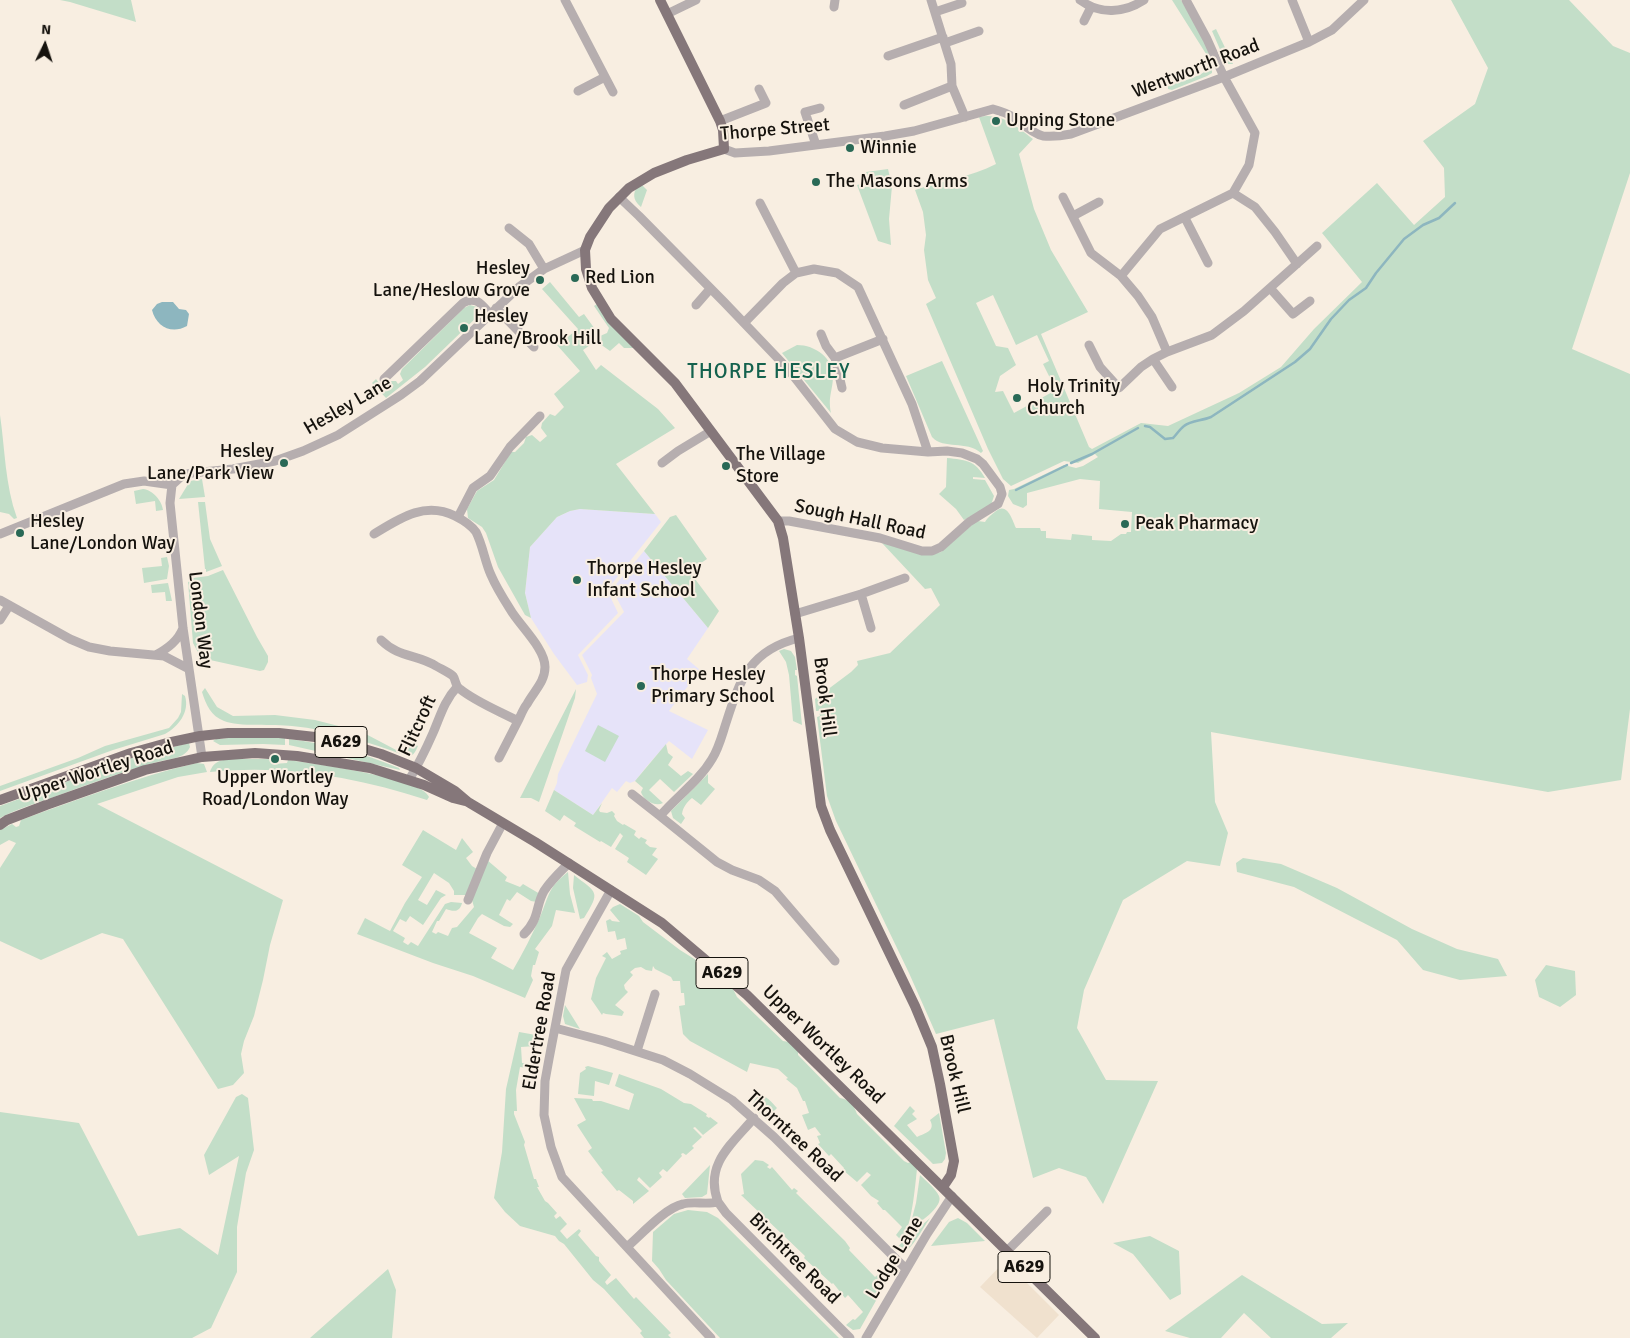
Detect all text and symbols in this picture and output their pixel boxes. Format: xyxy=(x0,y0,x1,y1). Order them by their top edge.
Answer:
north arrow xyxy=(20,20,70,70)
text: N xyxy=(41,21,52,38)
street label: Wentworth Road xyxy=(1129,34,1263,104)
place label: Upping Stone xyxy=(1006,110,1115,132)
street label: Thorpe Street xyxy=(719,114,831,146)
marker: Upping Stone xyxy=(990,115,1002,127)
place label: Winnie xyxy=(860,137,917,159)
marker: Winnie xyxy=(844,142,856,154)
place label: The Masons Arms xyxy=(826,171,967,193)
marker: The Masons Arms xyxy=(810,176,822,188)
place label: Hesley Lane/Heslow Grove xyxy=(373,258,530,302)
place label: Red Lion xyxy=(585,267,655,289)
marker: Red Lion xyxy=(569,272,581,284)
marker: Hesley Lane/Heslow Grove xyxy=(534,274,546,286)
place label: Hesley Lane/Brook Hill xyxy=(474,306,601,350)
marker: Hesley Lane/Brook Hill xyxy=(458,322,470,334)
district label: THORPE HESLEY xyxy=(686,359,852,385)
street label: Hesley Lane xyxy=(300,372,396,440)
place label: Holy Trinity Church xyxy=(1027,376,1120,420)
marker: Holy Trinity Church xyxy=(1011,392,1023,404)
place label: Hesley Lane/Park View xyxy=(147,441,274,485)
place label: The Village Store xyxy=(736,444,826,488)
marker: Hesley Lane/Park View xyxy=(278,457,290,469)
marker: The Village Store xyxy=(720,460,732,472)
street label: Sough Hall Road xyxy=(792,495,928,545)
place label: Hesley Lane/London Way xyxy=(30,511,175,555)
place label: Peak Pharmacy xyxy=(1135,513,1258,535)
marker: Peak Pharmacy xyxy=(1119,518,1131,530)
marker: Hesley Lane/London Way xyxy=(14,527,26,539)
place label: Thorpe Hesley Infant School xyxy=(587,558,702,602)
street label: London Way xyxy=(183,570,217,670)
marker: Thorpe Hesley Infant School xyxy=(571,574,583,586)
street label: Brook Hill xyxy=(808,656,840,738)
place label: Thorpe Hesley Primary School xyxy=(651,664,774,708)
marker: Thorpe Hesley Primary School xyxy=(635,680,647,692)
street label: Flitcroft xyxy=(394,692,442,760)
road number: A629 xyxy=(315,726,367,758)
street label: Upper Wortley Road xyxy=(16,736,176,808)
marker: Upper Wortley Road/London Way xyxy=(269,753,281,765)
place label: Upper Wortley Road/London Way xyxy=(202,767,348,811)
road number: A629 xyxy=(696,958,748,988)
street label: Eldertree Road xyxy=(518,970,562,1092)
street label: Upper Wortley Road xyxy=(757,981,889,1109)
street label: Brook Hill xyxy=(934,1032,974,1116)
street label: Thorntree Road xyxy=(741,1086,847,1188)
street label: Birchtree Road xyxy=(744,1209,844,1309)
street label: Lodge Lane xyxy=(861,1213,929,1303)
road number: A629 xyxy=(998,1252,1050,1282)

